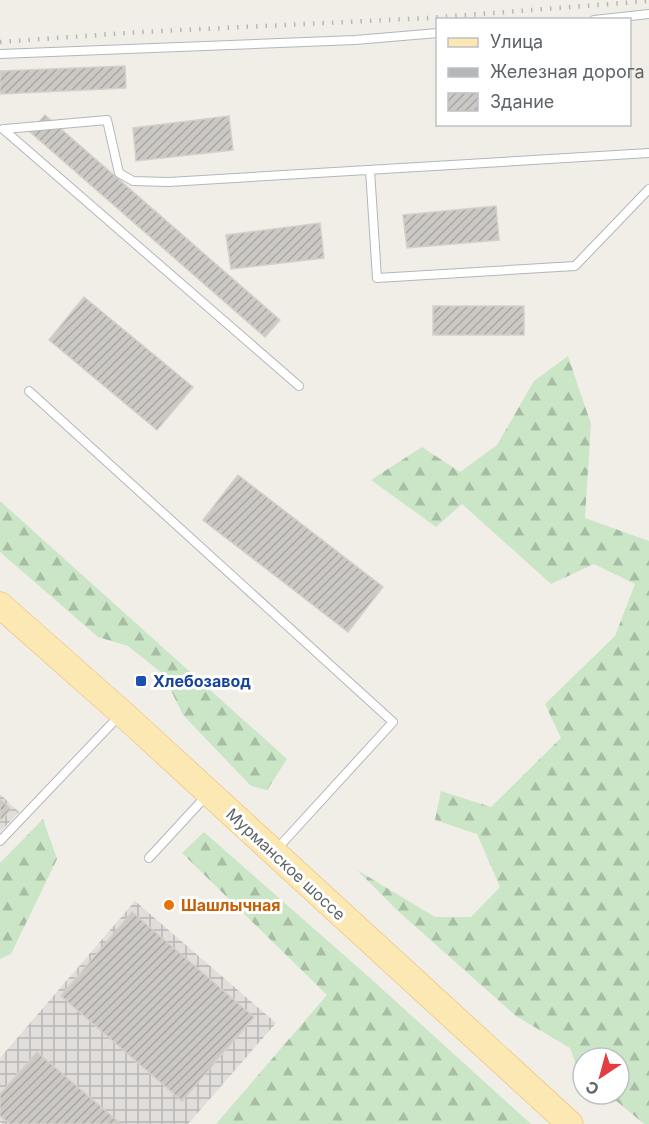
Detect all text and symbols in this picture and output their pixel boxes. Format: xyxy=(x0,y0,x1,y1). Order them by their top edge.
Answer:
legend xyxy=(436,18,631,126)
text: Улица xyxy=(490,31,543,52)
text: Железная дорога xyxy=(490,61,645,82)
text: Здание xyxy=(490,91,554,112)
place label: Хлебозавод xyxy=(153,671,251,691)
marker: Хлебозавод xyxy=(134,674,148,688)
street label: Мурманское шоссе xyxy=(222,804,350,924)
place label: Шашлычная xyxy=(181,895,281,915)
marker: Шашлычная xyxy=(162,898,176,912)
north arrow xyxy=(571,1046,631,1106)
text: С xyxy=(581,1076,603,1100)

